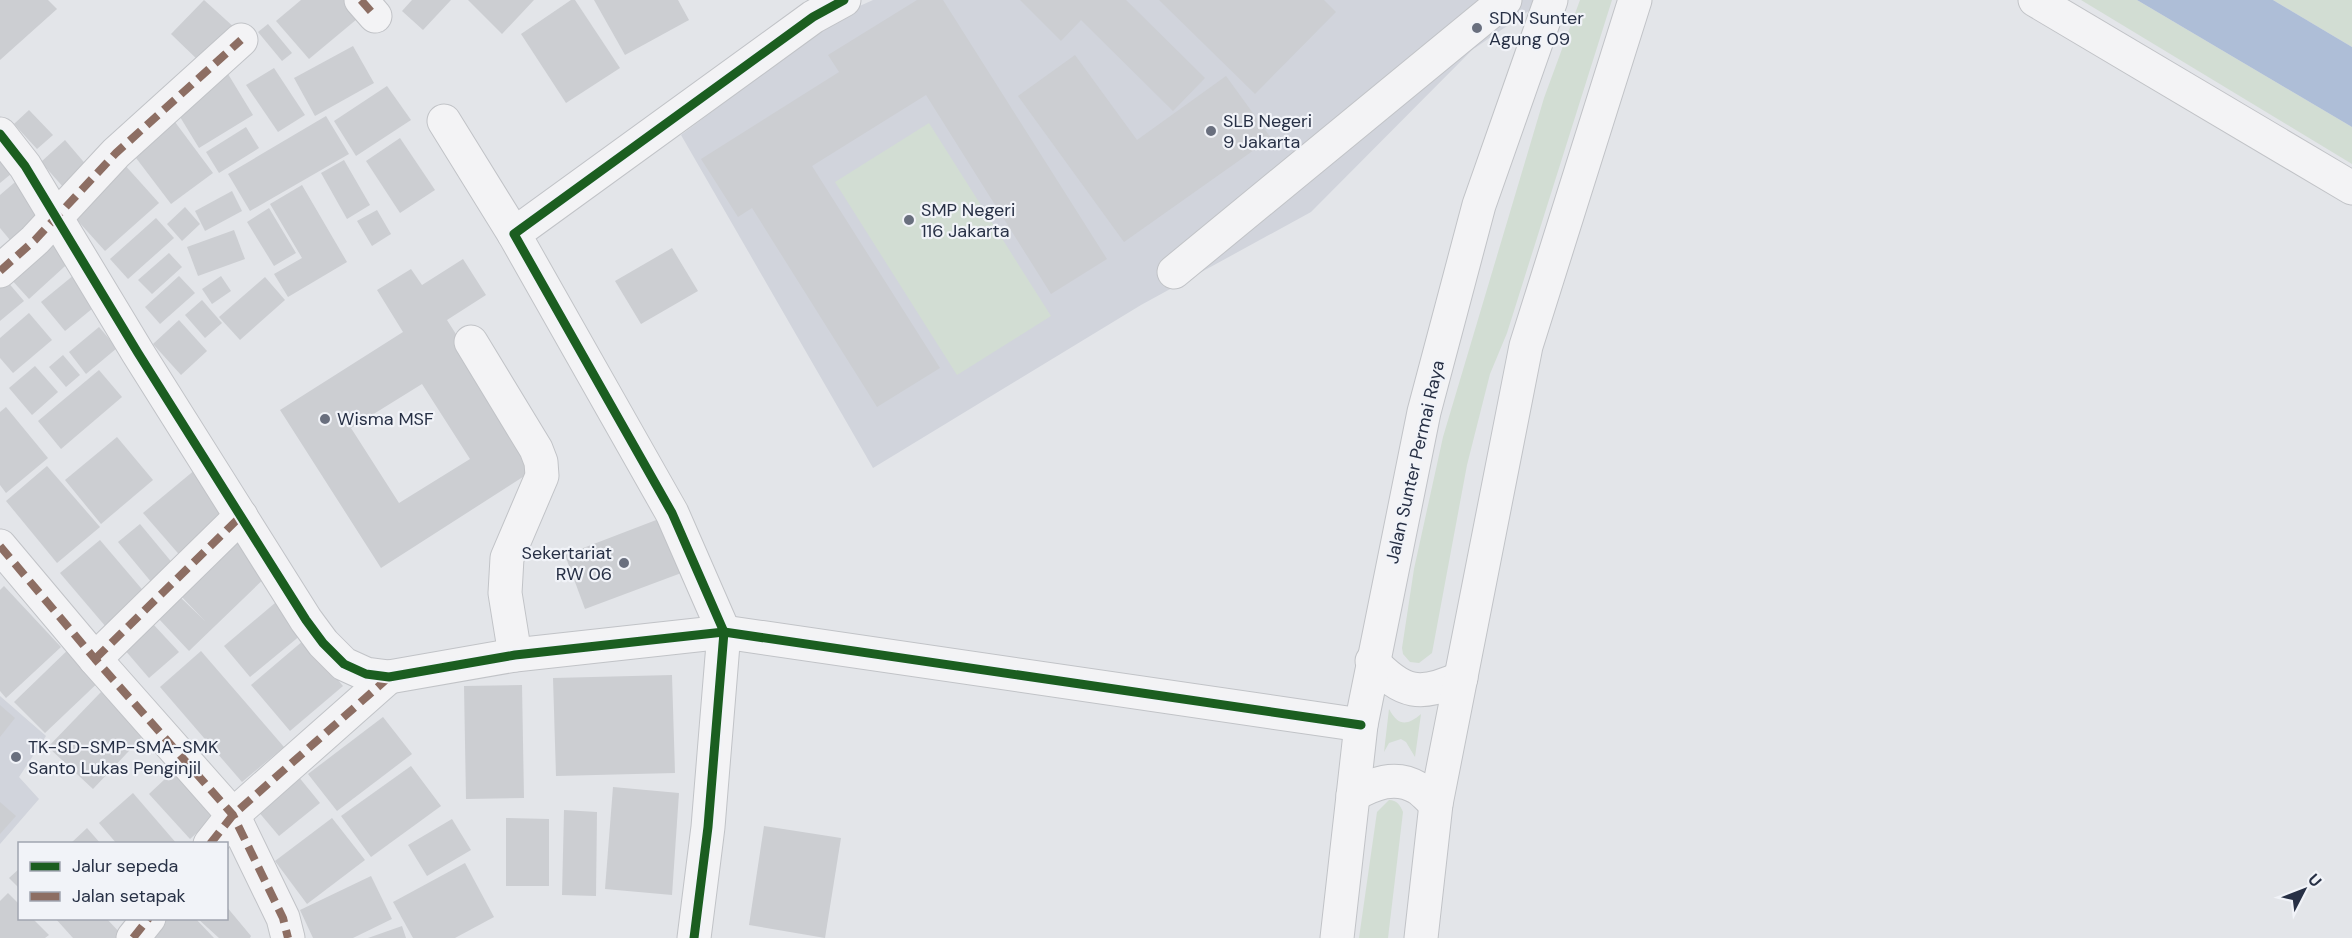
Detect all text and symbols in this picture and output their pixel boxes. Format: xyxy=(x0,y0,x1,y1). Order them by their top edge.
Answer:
place label: SDN Sunter Agung 09 xyxy=(1489,6,1584,51)
marker: SDN Sunter Agung 09 xyxy=(1470,21,1484,35)
place label: SLB Negeri 9 Jakarta xyxy=(1223,109,1312,154)
marker: SLB Negeri 9 Jakarta xyxy=(1204,124,1218,138)
place label: SMP Negeri 116 Jakarta xyxy=(921,198,1015,243)
marker: SMP Negeri 116 Jakarta xyxy=(902,213,916,227)
street label: Jalan Sunter Permai Raya xyxy=(1380,358,1450,566)
place label: Wisma MSF xyxy=(337,407,434,431)
marker: Wisma MSF xyxy=(318,412,332,426)
place label: Sekertariat RW 06 xyxy=(522,541,612,586)
marker: Sekertariat RW 06 xyxy=(617,556,631,570)
place label: TK-SD-SMP-SMA-SMK Santo Lukas Penginjil xyxy=(28,735,219,780)
marker: TK-SD-SMP-SMA-SMK Santo Lukas Penginjil xyxy=(9,750,23,764)
legend xyxy=(18,842,228,920)
text: Jalur sepeda xyxy=(72,854,178,878)
north arrow xyxy=(2274,860,2334,920)
text: U xyxy=(2303,869,2326,891)
text: Jalan setapak xyxy=(72,884,186,908)

